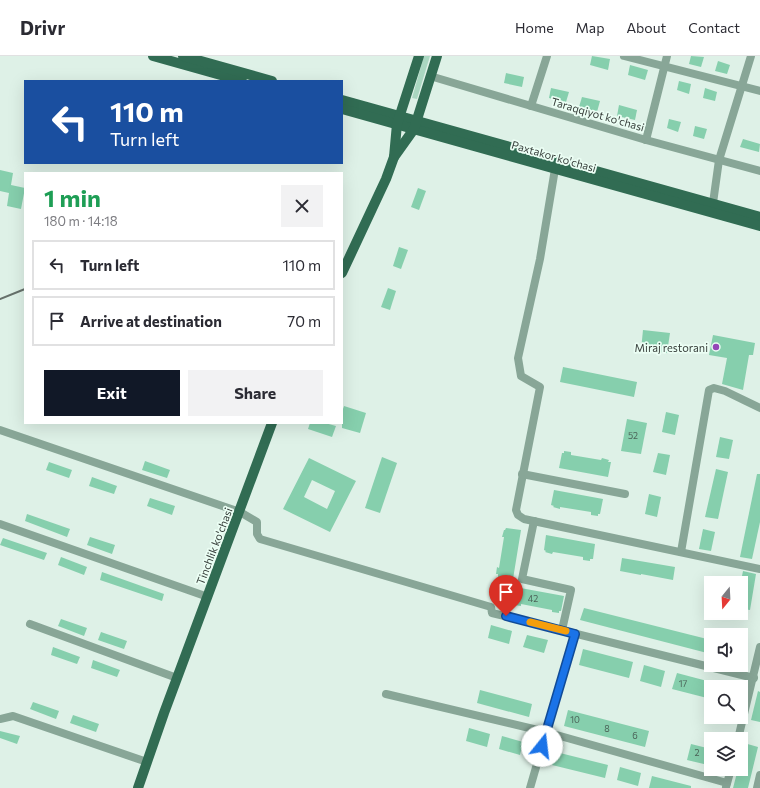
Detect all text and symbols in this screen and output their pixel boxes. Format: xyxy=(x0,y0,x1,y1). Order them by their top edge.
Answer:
text: Drivr xyxy=(20,16,65,39)
text: Home xyxy=(515,19,554,36)
text: Map xyxy=(576,19,604,36)
text: About xyxy=(626,19,666,36)
text: Contact xyxy=(688,19,740,36)
text: 110 m xyxy=(110,94,184,128)
street label: Taraqqiyot ko'chasi xyxy=(550,95,646,134)
icon: left xyxy=(44,96,96,148)
text: Turn left xyxy=(110,128,179,150)
street label: Paxtakor ko'chasi xyxy=(510,138,598,174)
text: 1 min xyxy=(44,183,101,212)
button: close xyxy=(281,185,323,227)
text: 180 m · 14:18 xyxy=(44,213,118,229)
icon: left xyxy=(46,254,68,276)
text: Turn left xyxy=(80,256,139,274)
text: 110 m xyxy=(282,256,321,274)
icon: arrive xyxy=(46,310,68,332)
text: Arrive at destination xyxy=(80,312,222,330)
text: 70 m xyxy=(287,312,321,330)
place label: Miraj restorani xyxy=(635,341,708,354)
marker: Miraj restorani xyxy=(711,342,721,352)
button: Exit xyxy=(44,370,180,416)
button: Share xyxy=(188,370,323,416)
house number: 52 xyxy=(628,430,638,441)
street label: Tinchlik ko'chasi xyxy=(193,505,235,586)
pin xyxy=(489,575,523,616)
north arrow xyxy=(704,576,748,620)
map controls xyxy=(704,576,748,776)
icon: arrive xyxy=(495,581,517,603)
house number: 42 xyxy=(528,593,538,604)
button: sound xyxy=(704,628,748,672)
house number: 17 xyxy=(679,678,688,689)
button: search xyxy=(704,680,748,724)
house number: 10 xyxy=(570,714,580,725)
house number: 8 xyxy=(604,723,610,734)
position arrow xyxy=(521,725,563,767)
house number: 6 xyxy=(632,730,638,741)
button: layers xyxy=(704,732,748,776)
house number: 2 xyxy=(695,747,700,758)

